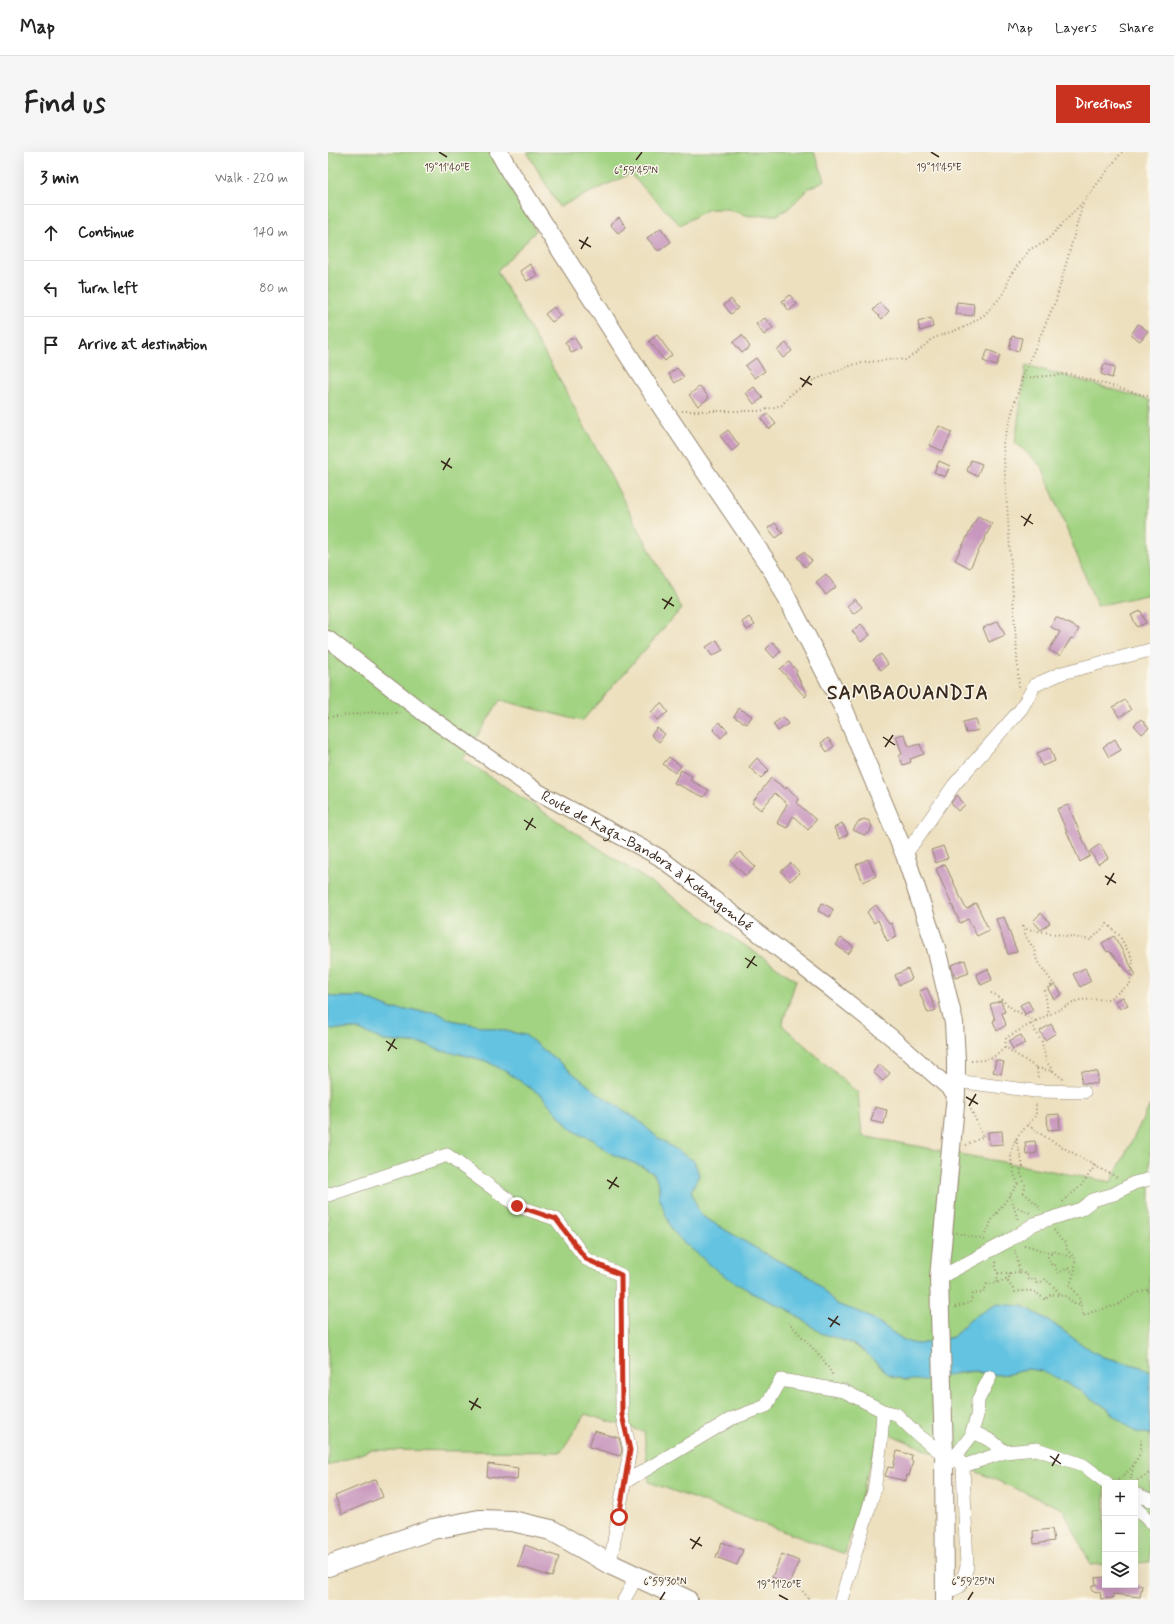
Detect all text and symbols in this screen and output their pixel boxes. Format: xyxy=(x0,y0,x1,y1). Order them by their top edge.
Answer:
text: Map xyxy=(20,15,55,40)
text: Map xyxy=(1007,19,1033,37)
text: Layers xyxy=(1055,19,1097,37)
text: Share xyxy=(1119,19,1154,37)
button: Directions xyxy=(1056,85,1150,123)
text: Find us xyxy=(24,86,105,123)
text: 19°11'40"E xyxy=(424,161,470,175)
text: 19°11'45"E xyxy=(916,161,962,175)
text: 6°59'45"N xyxy=(614,164,658,178)
text: 3 min xyxy=(40,167,79,189)
text: Walk · 220 m xyxy=(215,170,288,187)
icon: ahead xyxy=(40,222,62,244)
text: Continue xyxy=(78,223,134,243)
text: 140 m xyxy=(253,224,288,241)
icon: left xyxy=(40,278,62,300)
text: Turn left xyxy=(78,279,138,299)
text: 80 m xyxy=(259,280,288,297)
icon: arrive xyxy=(40,334,62,356)
text: Arrive at destination xyxy=(78,335,207,355)
district label: SAMBAOUANDJA xyxy=(827,681,989,706)
street label: Route de Kaga-Bandora à Kotangombé xyxy=(537,786,757,936)
route end xyxy=(508,1197,526,1215)
map controls xyxy=(1102,1480,1138,1588)
button: + xyxy=(1102,1480,1138,1516)
route start xyxy=(610,1508,628,1526)
button: − xyxy=(1102,1516,1138,1552)
button: layers xyxy=(1102,1552,1138,1588)
text: 6°59'30"N xyxy=(643,1575,687,1589)
text: 6°59'25"N xyxy=(951,1575,995,1589)
text: 19°11'20"E xyxy=(757,1578,802,1592)

